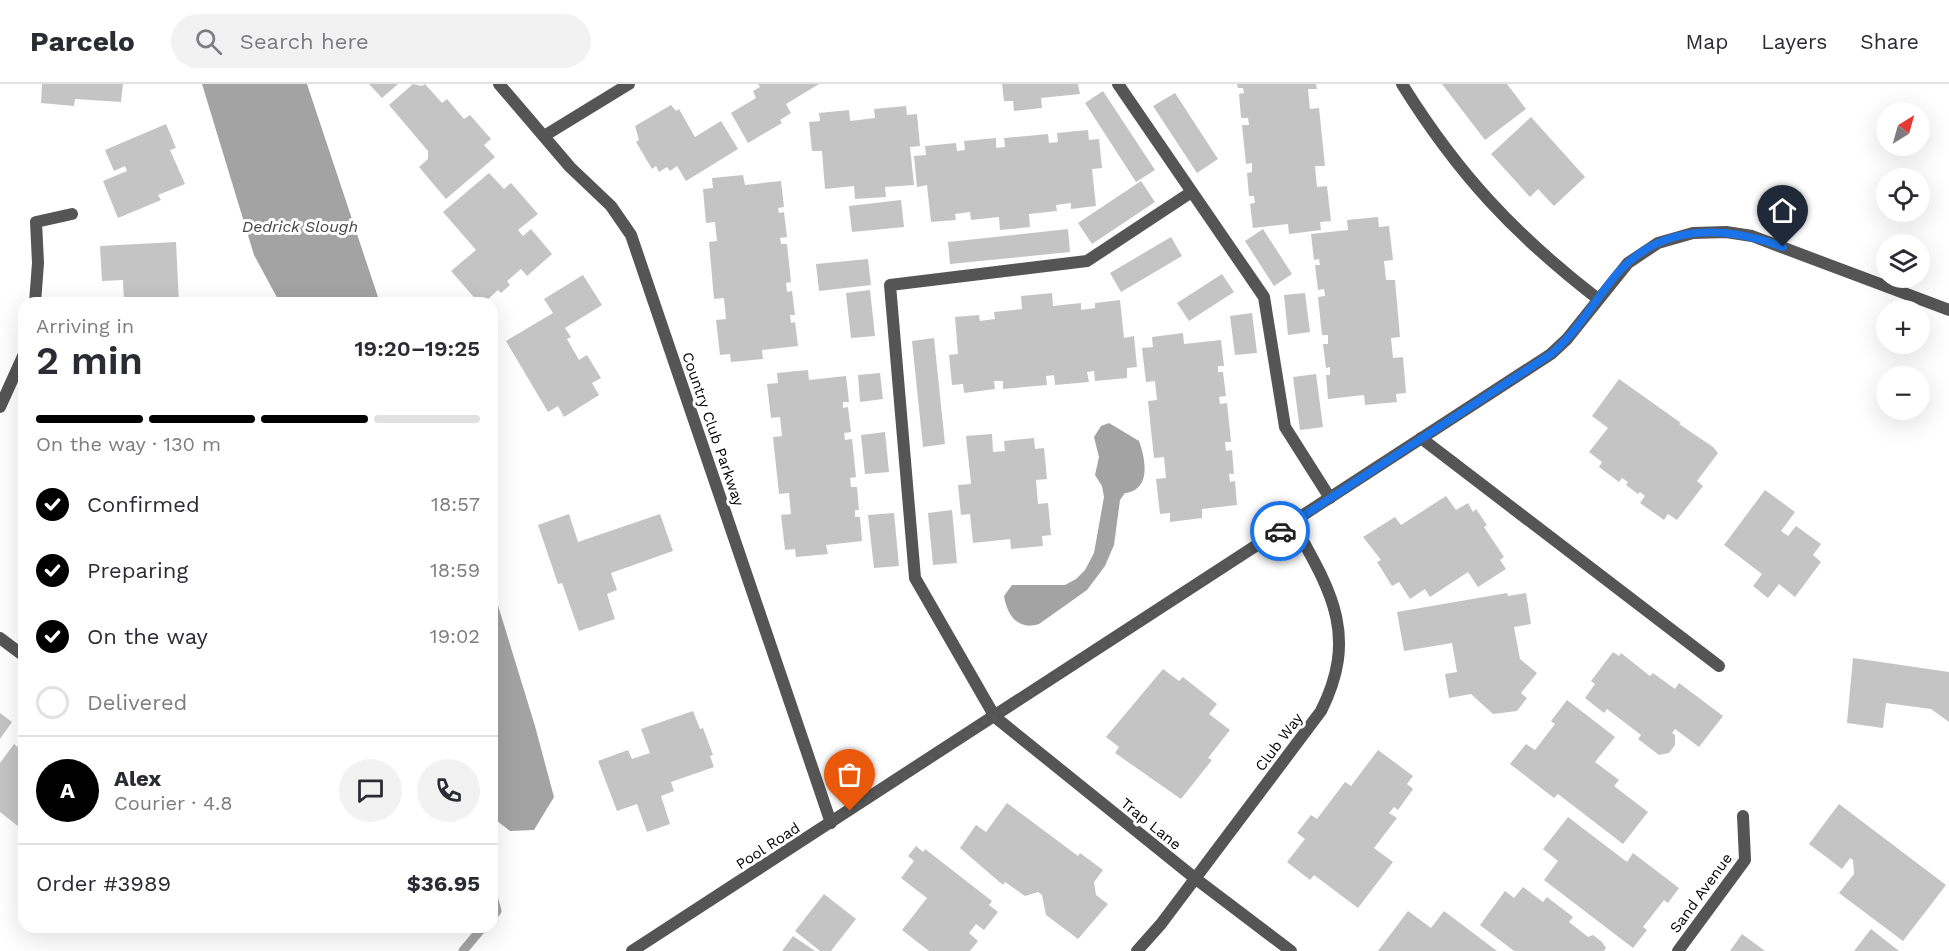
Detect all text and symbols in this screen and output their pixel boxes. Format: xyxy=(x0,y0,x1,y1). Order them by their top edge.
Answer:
search box xyxy=(171,14,591,68)
text: Parcelo xyxy=(30,25,135,58)
icon: search xyxy=(192,25,225,58)
text: Search here xyxy=(240,29,369,54)
text: Map xyxy=(1685,29,1728,54)
text: Layers xyxy=(1761,29,1827,54)
text: Share xyxy=(1860,29,1919,54)
north arrow xyxy=(1876,102,1930,156)
map controls xyxy=(1876,102,1930,420)
button: locate xyxy=(1876,168,1930,222)
pin xyxy=(1757,185,1808,247)
icon: home xyxy=(1766,194,1799,227)
water label: Dedrick Slough xyxy=(242,217,358,236)
button: layers xyxy=(1876,234,1930,288)
button: + xyxy=(1876,300,1930,354)
text: Arriving in xyxy=(36,314,134,338)
text: 19:20–19:25 xyxy=(354,336,480,361)
text: 2 min xyxy=(36,338,143,383)
street label: Country Club Parkway xyxy=(678,350,748,509)
button: − xyxy=(1876,366,1930,420)
text: On the way · 130 m xyxy=(36,432,221,456)
icon: check xyxy=(36,488,69,521)
text: Confirmed xyxy=(87,492,200,517)
text: 18:57 xyxy=(431,492,480,516)
courier xyxy=(1250,501,1310,561)
icon: car xyxy=(1264,515,1297,548)
icon: check xyxy=(36,554,69,587)
text: Preparing xyxy=(87,558,188,583)
text: 18:59 xyxy=(430,558,480,582)
icon: check xyxy=(36,620,69,653)
text: On the way xyxy=(87,624,208,649)
text: 19:02 xyxy=(430,624,480,648)
text: Delivered xyxy=(87,690,187,715)
street label: Club Way xyxy=(1251,709,1307,775)
pin xyxy=(824,749,875,811)
icon: bag xyxy=(833,758,866,791)
button: chat xyxy=(339,759,402,822)
button: phone xyxy=(417,759,480,822)
text: Alex xyxy=(114,766,161,791)
text: A xyxy=(60,778,75,803)
text: Courier · 4.8 xyxy=(114,791,233,815)
street label: Trap Lane xyxy=(1117,794,1185,854)
street label: Pool Road xyxy=(733,819,803,873)
street label: Sand Avenue xyxy=(1666,850,1736,936)
text: Order #3989 xyxy=(36,871,171,896)
text: $36.95 xyxy=(407,871,480,896)

